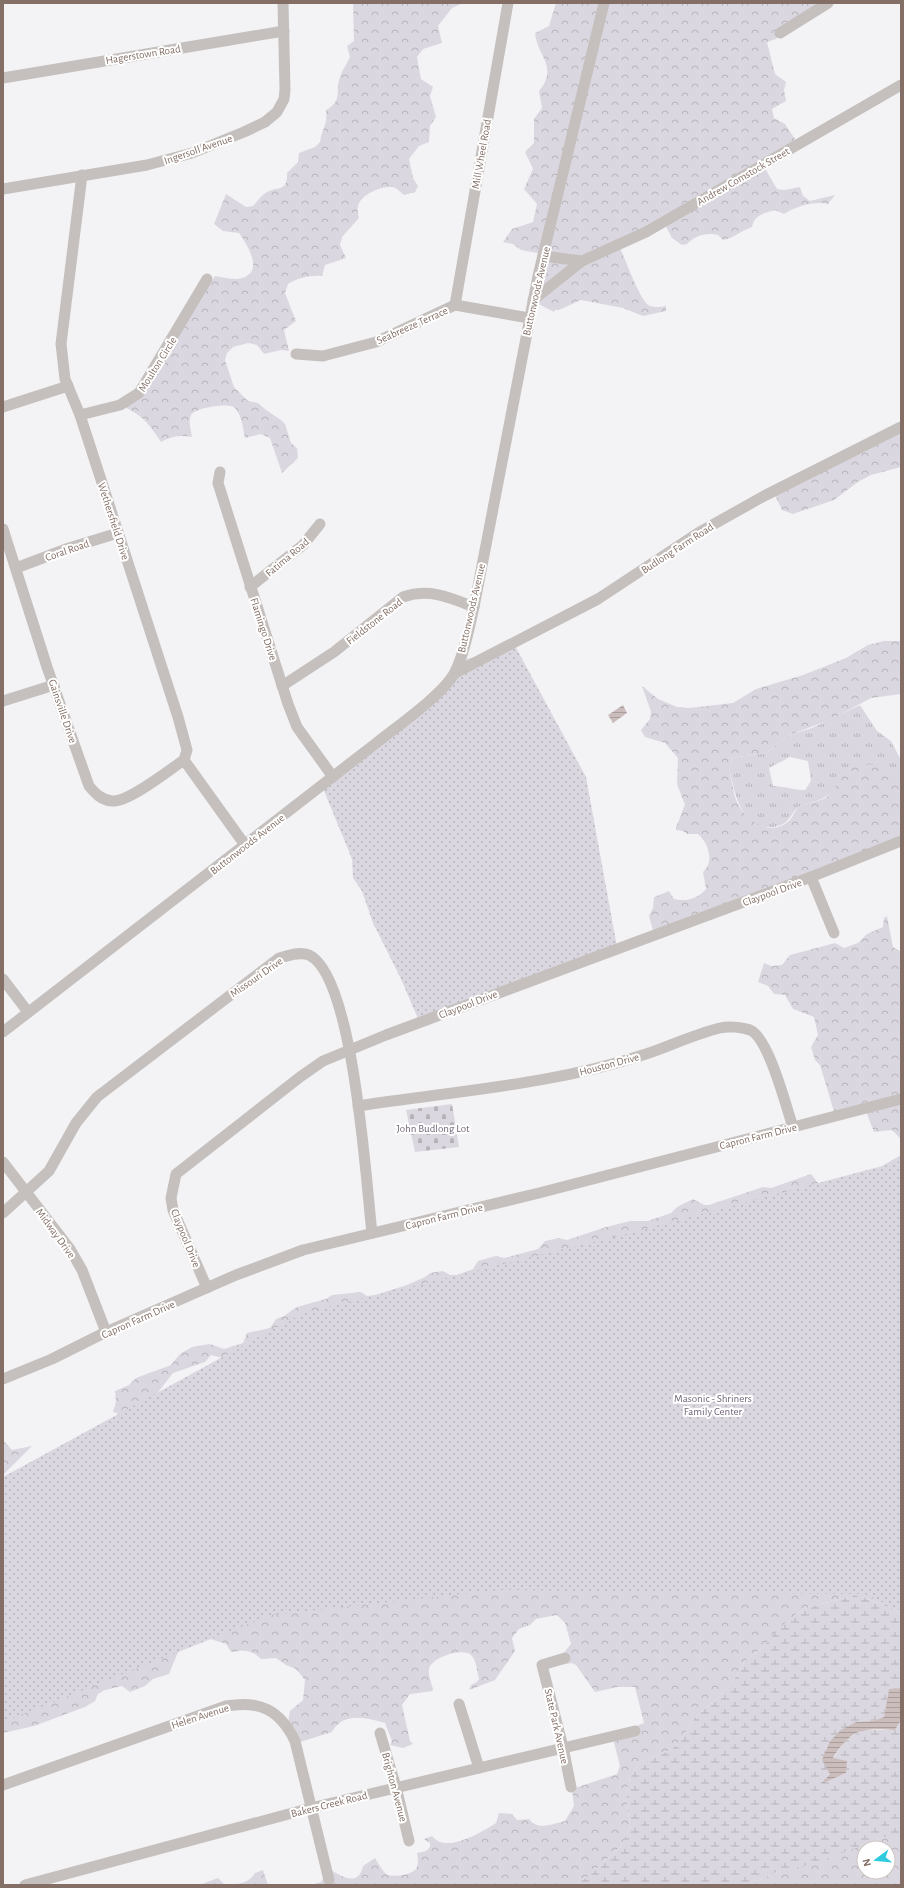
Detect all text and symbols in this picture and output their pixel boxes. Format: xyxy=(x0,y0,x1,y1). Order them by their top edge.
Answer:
street label: Hagerstown Road xyxy=(105,43,182,66)
street label: Mill Wheel Road xyxy=(470,118,493,190)
street label: Ingersoll Avenue xyxy=(163,133,234,166)
street label: Andrew Comstock Street xyxy=(695,145,792,207)
street label: Buttonwoods Avenue xyxy=(521,246,552,337)
street label: Seabreeze Terrace xyxy=(375,305,449,346)
street label: Moulton Circle xyxy=(136,335,179,394)
street label: Wethersfield Drive xyxy=(96,481,131,561)
street label: Budlong Farm Road xyxy=(639,521,716,576)
street label: Fatima Road xyxy=(263,536,311,579)
street label: Coral Road xyxy=(44,538,91,563)
street label: Buttonwoods Avenue xyxy=(456,563,487,654)
street label: Fieldstone Road xyxy=(344,596,405,647)
street label: Flamingo Drive xyxy=(248,597,279,662)
street label: Gainsville Drive xyxy=(47,678,79,744)
street label: Buttonwoods Avenue xyxy=(208,812,286,877)
street label: Claypool Drive xyxy=(741,877,803,908)
street label: Missouri Drive xyxy=(228,955,285,999)
street label: Claypool Drive xyxy=(437,988,499,1021)
street label: Houston Drive xyxy=(578,1051,640,1078)
street label: Capron Farm Drive xyxy=(718,1122,798,1151)
park label: John Budlong Lot xyxy=(396,1123,470,1134)
street label: Capron Farm Drive xyxy=(404,1202,484,1231)
street label: Midway Drive xyxy=(34,1206,77,1260)
street label: Claypool Drive xyxy=(169,1207,202,1269)
street label: Capron Farm Drive xyxy=(100,1298,177,1341)
park label: Masonic - Shriners Family Center xyxy=(674,1393,752,1417)
street label: State Park Avenue xyxy=(543,1687,571,1765)
street label: Helen Avenue xyxy=(170,1702,230,1731)
street label: Brighton Avenue xyxy=(380,1751,409,1823)
street label: Bakers Creek Road xyxy=(290,1790,369,1819)
north arrow xyxy=(856,1840,896,1880)
text: N xyxy=(861,1857,873,1868)

